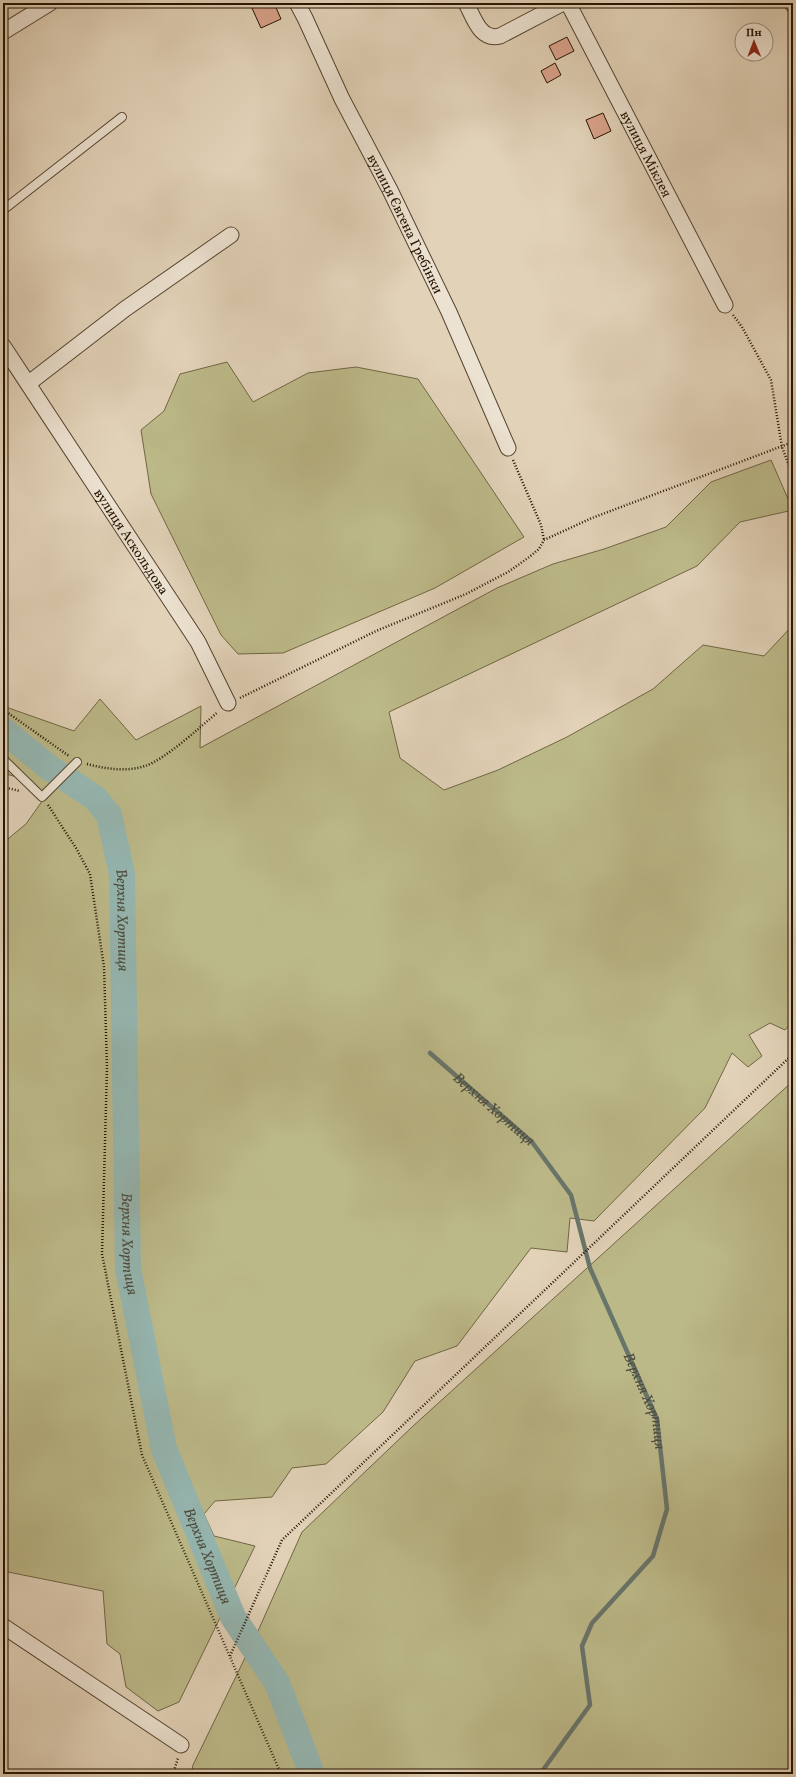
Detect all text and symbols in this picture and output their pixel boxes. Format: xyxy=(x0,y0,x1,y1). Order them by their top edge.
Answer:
north arrow xyxy=(734,22,774,62)
text: Пн xyxy=(746,26,762,41)
street label: вулиця Міклея xyxy=(615,108,675,201)
street label: вулиця Євгена Гребінки xyxy=(362,151,447,298)
street label: вулиця Аскольдова xyxy=(89,485,172,599)
water label: Верхня Хортиця xyxy=(109,867,132,972)
water label: Верхня Хортиця xyxy=(448,1068,539,1152)
water label: Верхня Хортиця xyxy=(115,1193,142,1297)
water label: Верхня Хортиця xyxy=(617,1350,669,1451)
water label: Верхня Хортиця xyxy=(177,1505,236,1608)

